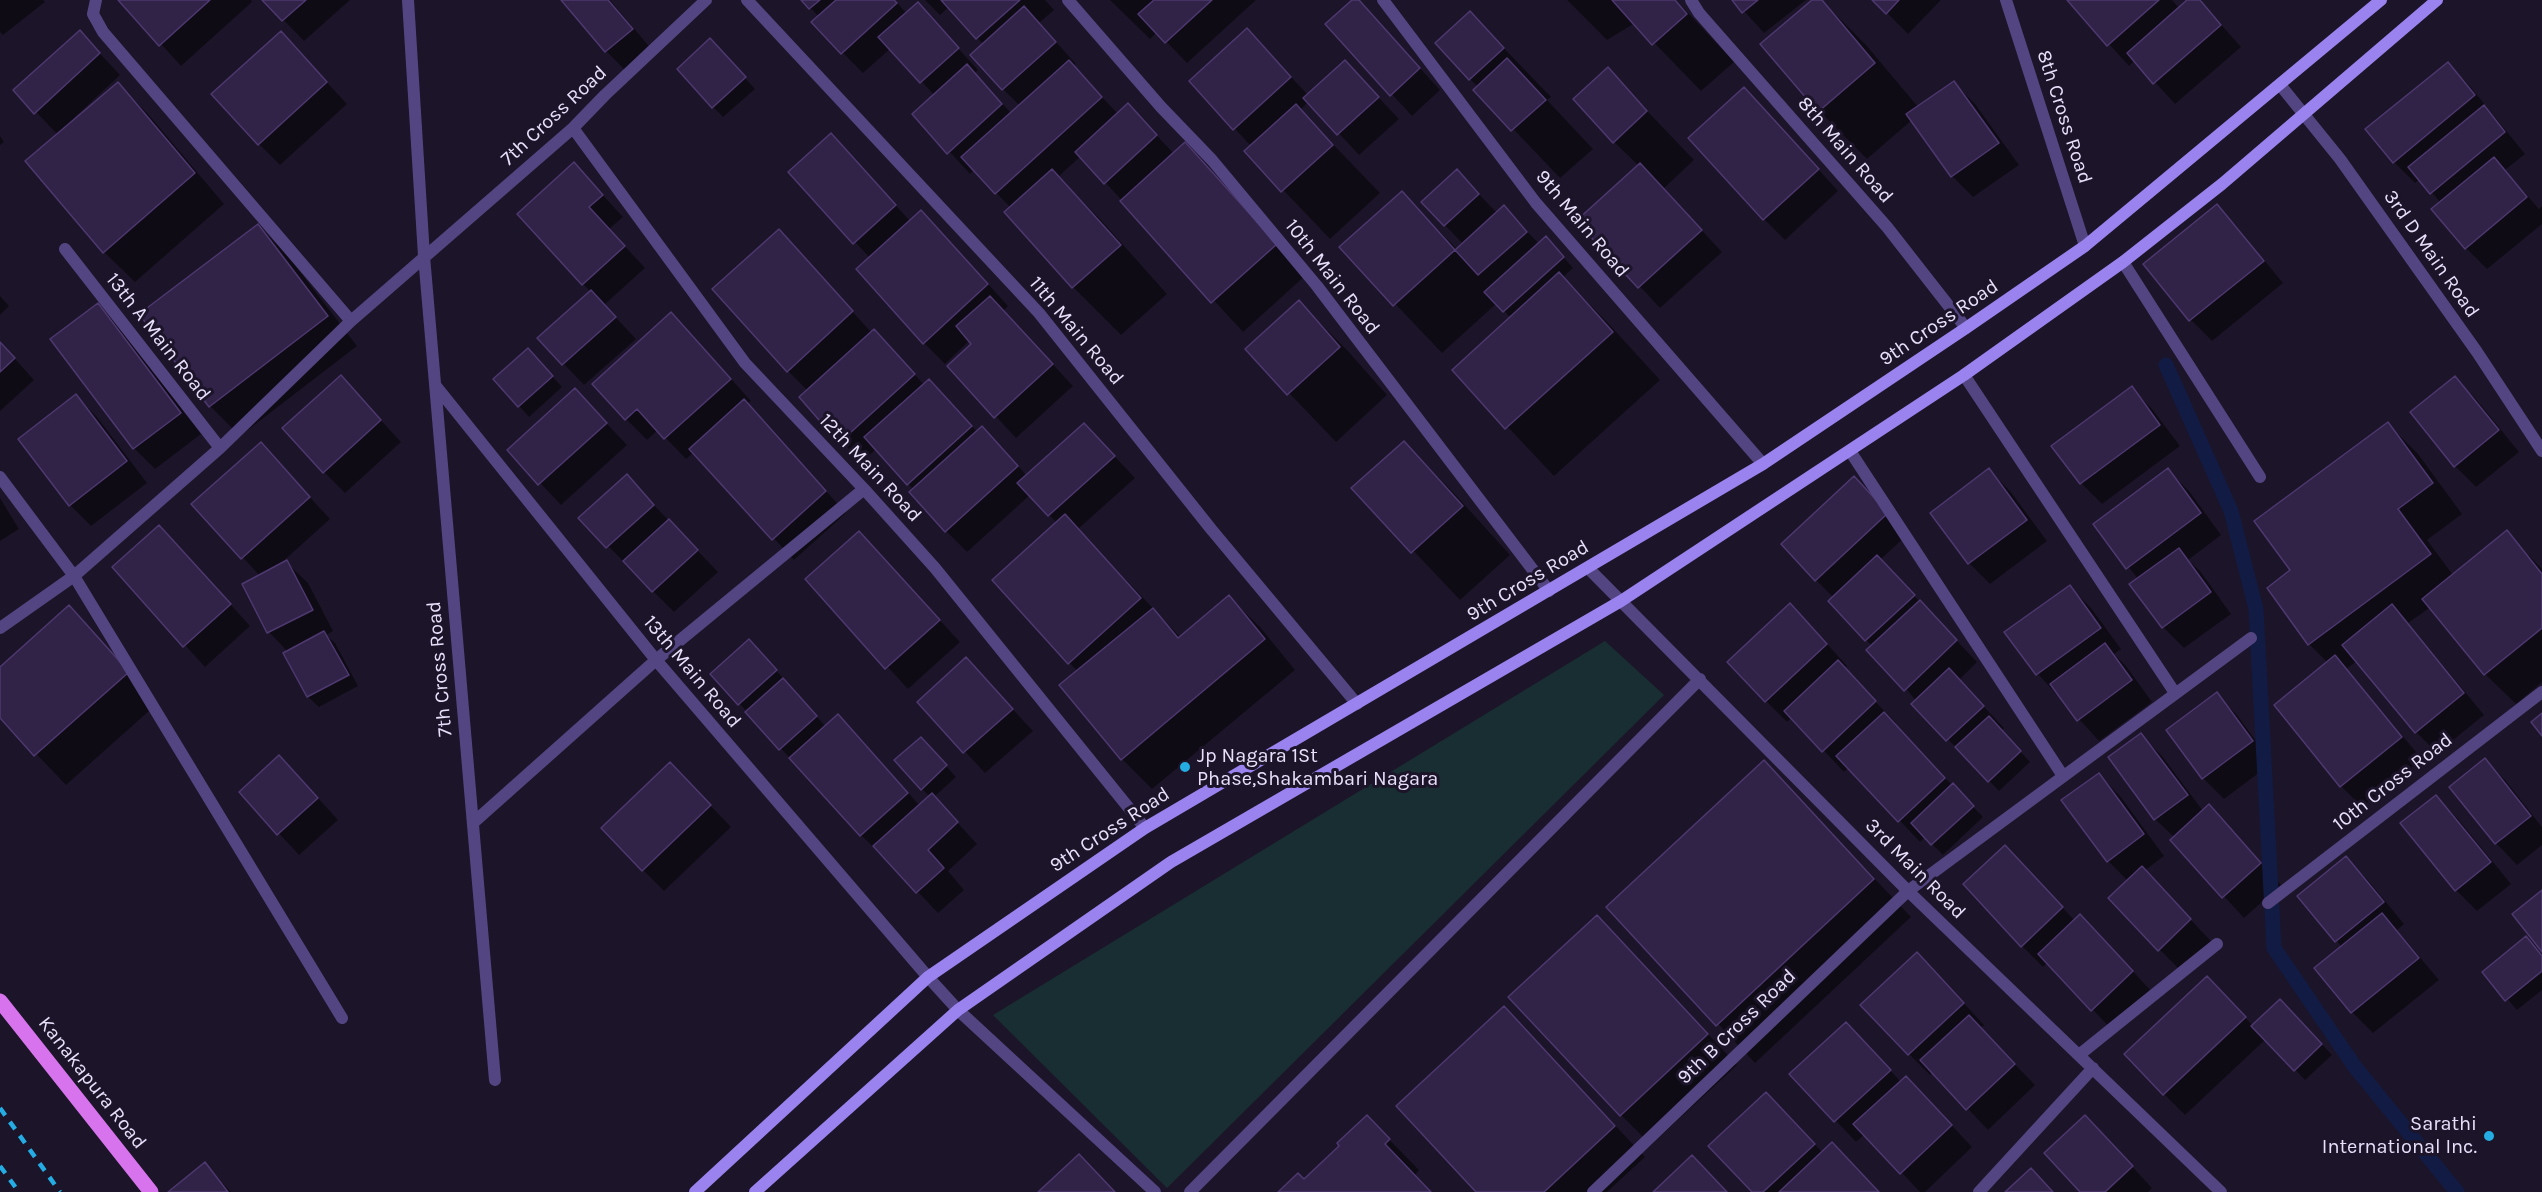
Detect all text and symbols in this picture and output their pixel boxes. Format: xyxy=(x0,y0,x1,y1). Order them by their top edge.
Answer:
street label: 8th Cross Road xyxy=(2031,47,2097,187)
street label: 7th Cross Road xyxy=(496,61,612,171)
street label: 8th Main Road xyxy=(1792,92,1898,208)
street label: 9th Main Road xyxy=(1530,165,1634,283)
street label: 3rd D Main Road xyxy=(2378,186,2484,322)
street label: 10th Main Road xyxy=(1280,215,1384,339)
street label: 13th A Main Road xyxy=(101,268,215,406)
street label: 11th Main Road xyxy=(1024,272,1128,390)
street label: 9th Cross Road xyxy=(1875,274,2003,372)
street label: 12th Main Road xyxy=(814,409,926,527)
street label: 9th Cross Road xyxy=(1463,535,1593,627)
street label: 7th Cross Road xyxy=(422,600,458,738)
street label: 13th Main Road xyxy=(638,611,746,733)
street label: 10th Cross Road xyxy=(2328,728,2458,836)
place label: Jp Nagara 1St Phase,Shakambari Nagara xyxy=(1197,744,1438,791)
marker: Jp Nagara 1St Phase,Shakambari Nagara xyxy=(1178,760,1192,774)
street label: 9th Cross Road xyxy=(1046,782,1174,878)
street label: 3rd Main Road xyxy=(1860,814,1970,924)
street label: 9th B Cross Road xyxy=(1673,964,1801,1090)
street label: Kanakapura Road xyxy=(33,1012,151,1154)
place label: Sarathi International Inc. xyxy=(2322,1112,2477,1159)
marker: Sarathi International Inc. xyxy=(2482,1129,2496,1143)

